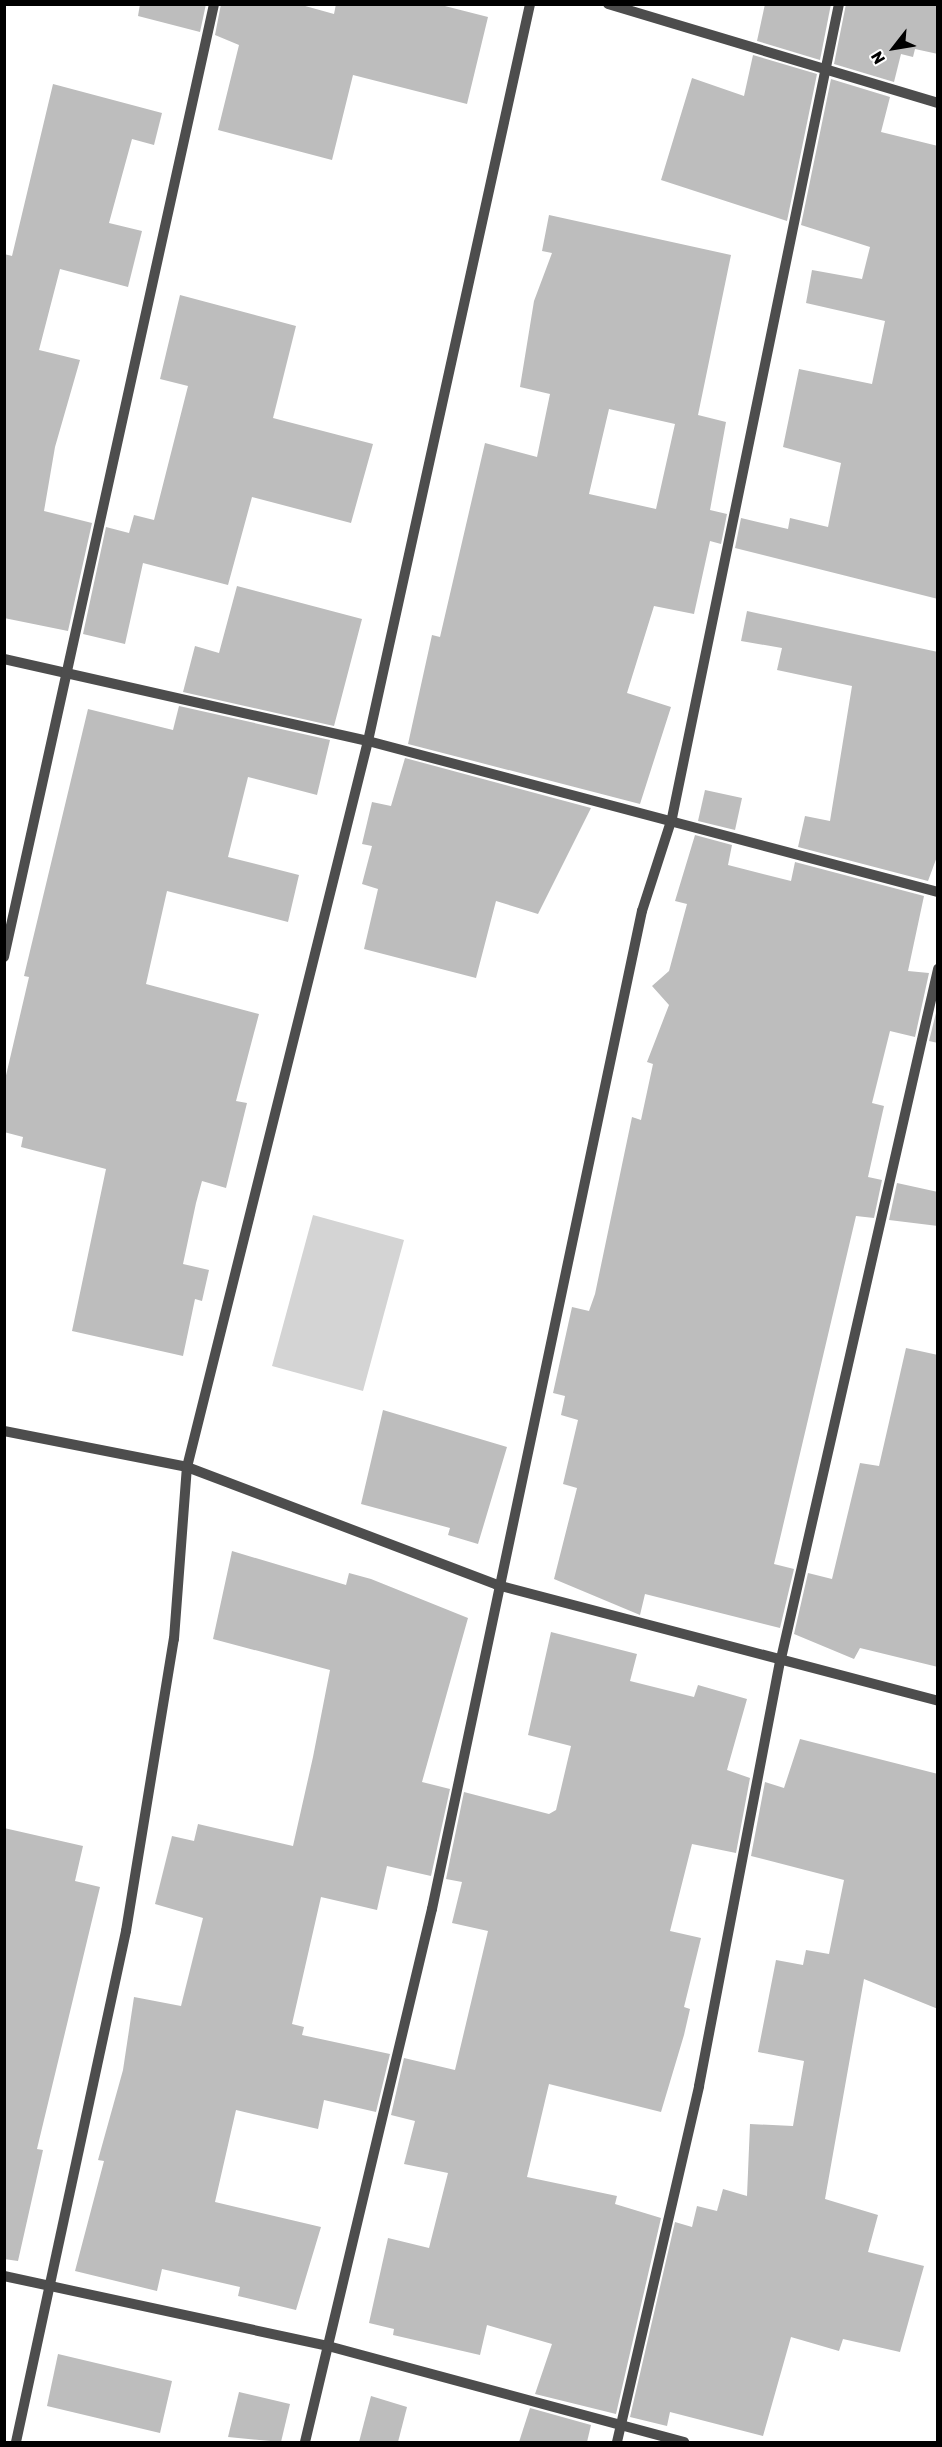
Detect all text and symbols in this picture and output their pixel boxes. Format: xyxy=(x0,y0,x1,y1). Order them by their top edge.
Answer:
north arrow xyxy=(864,18,924,78)
text: N xyxy=(867,48,889,67)

